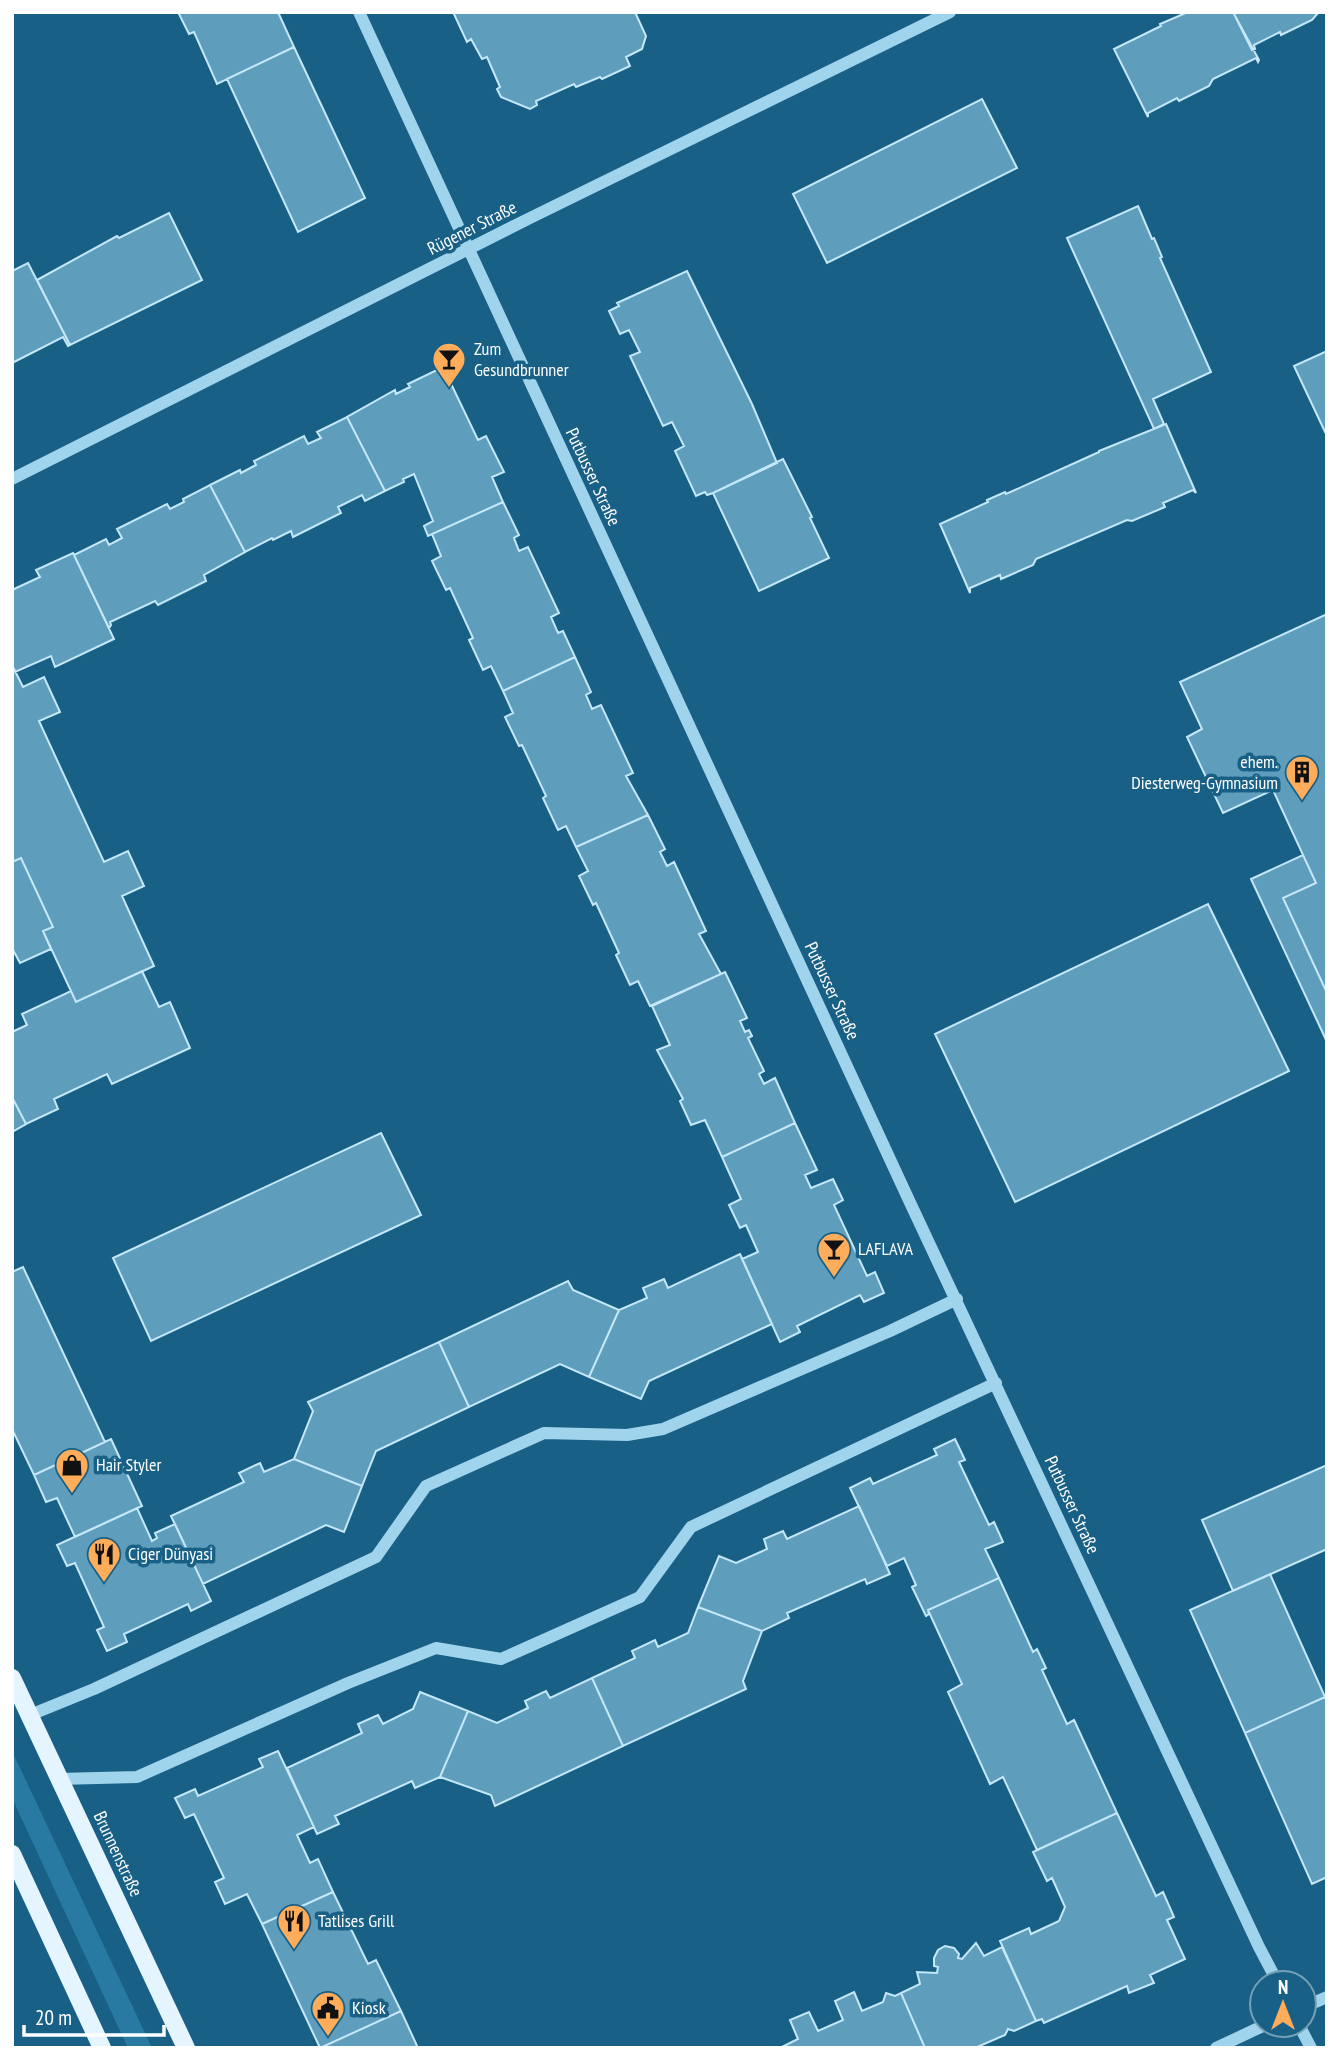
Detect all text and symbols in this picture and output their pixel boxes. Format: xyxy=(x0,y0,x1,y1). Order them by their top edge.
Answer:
street label: Rügener Straße xyxy=(423,195,520,260)
place label: Zum Gesundbrunner xyxy=(474,337,569,381)
bar icon: Zum Gesundbrunner xyxy=(430,340,468,389)
street label: Putbusser Straße xyxy=(561,424,626,529)
place label: ehem. Diesterweg-Gymnasium xyxy=(1131,750,1278,794)
building icon: ehem. Diesterweg-Gymnasium xyxy=(1283,753,1321,802)
street label: Putbusser Straße xyxy=(800,938,865,1043)
bar icon: LAFLAVA xyxy=(815,1230,853,1279)
place label: LAFLAVA xyxy=(858,1237,914,1260)
shop icon: Hair Styler xyxy=(53,1446,91,1495)
street label: Putbusser Straße xyxy=(1040,1452,1105,1557)
place label: Hair Styler xyxy=(96,1453,161,1476)
restaurant icon: Ciger Dünyasi xyxy=(85,1535,123,1584)
place label: Ciger Dünyasi xyxy=(128,1542,213,1565)
street label: Brunnenstraße xyxy=(89,1807,148,1900)
restaurant icon: Tatlises Grill xyxy=(275,1902,313,1951)
place label: Tatlises Grill xyxy=(318,1909,395,1932)
north arrow xyxy=(1248,1969,1318,2039)
text: N xyxy=(1278,1975,1288,1999)
public building icon: Kiosk xyxy=(309,1989,347,2038)
scale bar xyxy=(24,1994,164,2038)
place label: Kiosk xyxy=(352,1996,386,2019)
text: 20 m xyxy=(35,2004,72,2031)

